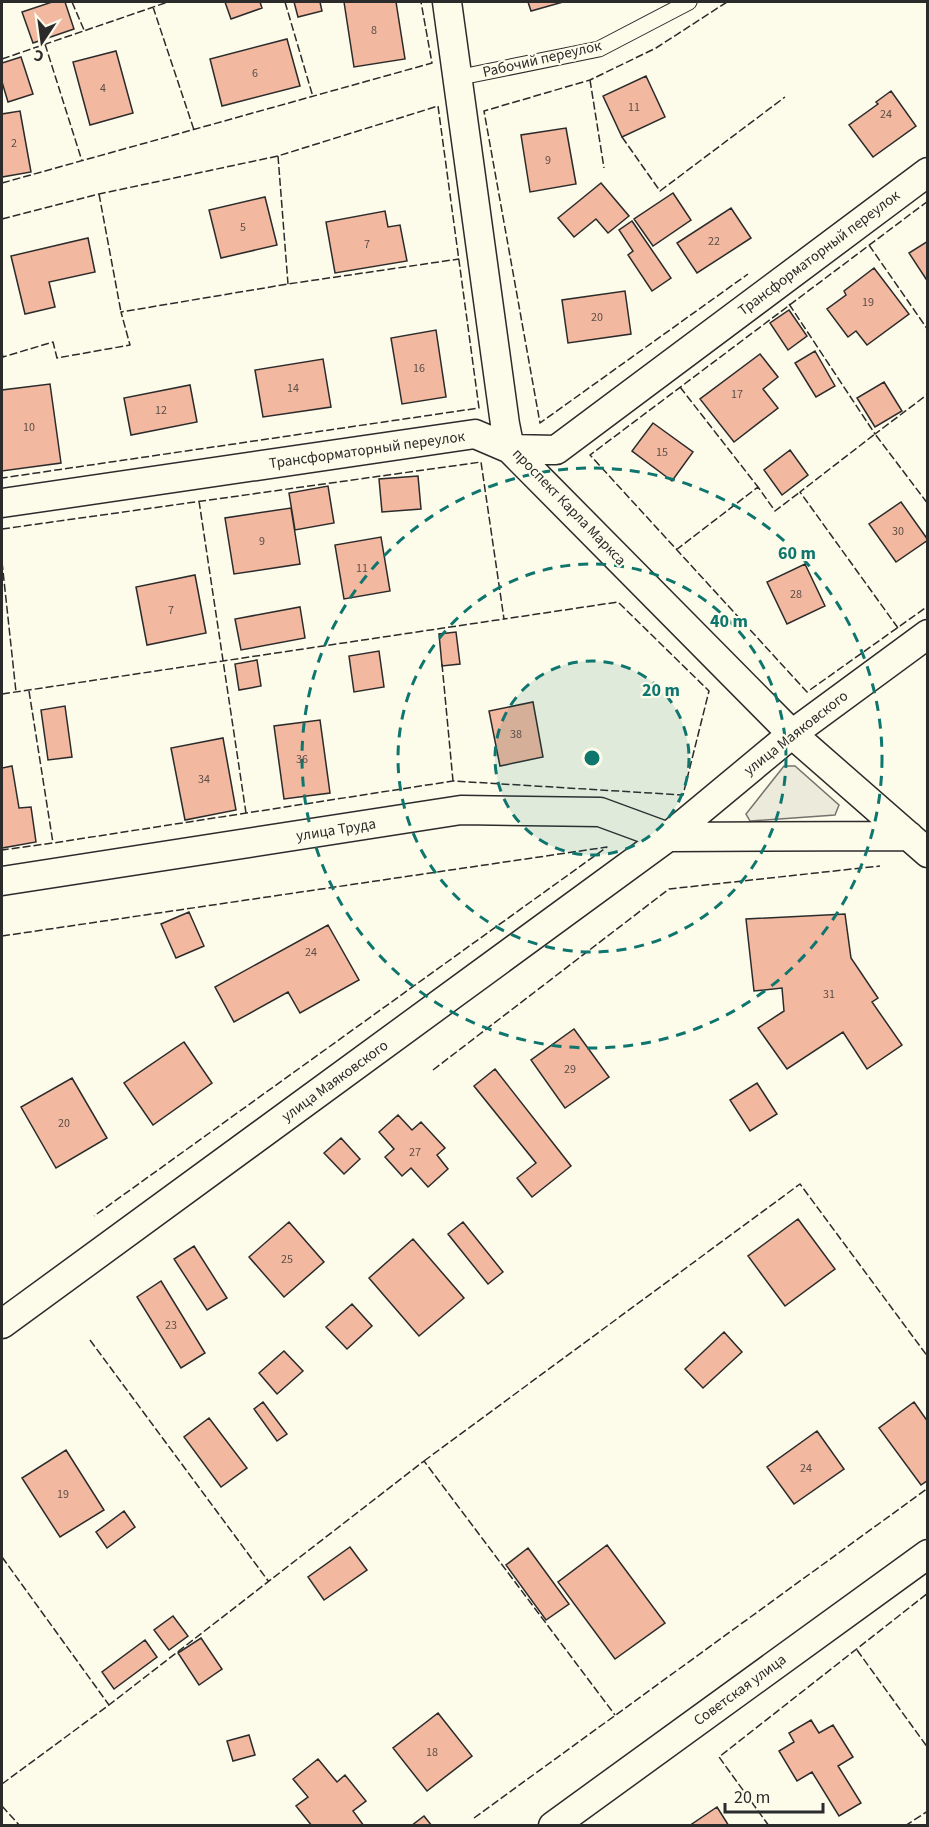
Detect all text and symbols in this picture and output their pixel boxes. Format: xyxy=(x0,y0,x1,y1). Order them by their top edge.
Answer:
north arrow xyxy=(12,12,72,72)
house number: 8 xyxy=(371,22,377,39)
street label: Рабочий переулок xyxy=(481,35,604,83)
text: С xyxy=(32,44,46,67)
house number: 6 xyxy=(252,65,258,82)
house number: 4 xyxy=(100,80,106,97)
house number: 11 xyxy=(628,99,640,116)
house number: 24 xyxy=(880,106,892,123)
house number: 2 xyxy=(11,135,17,152)
house number: 9 xyxy=(545,152,551,169)
street label: Трансформаторный переулок xyxy=(734,185,905,321)
house number: 5 xyxy=(240,219,246,236)
house number: 22 xyxy=(708,233,720,250)
house number: 7 xyxy=(364,236,370,253)
house number: 19 xyxy=(862,294,874,311)
house number: 20 xyxy=(591,309,603,326)
house number: 16 xyxy=(413,360,425,377)
house number: 14 xyxy=(287,380,299,397)
house number: 17 xyxy=(731,386,743,403)
house number: 12 xyxy=(155,402,167,419)
house number: 10 xyxy=(23,419,35,436)
street label: Трансформаторный переулок xyxy=(268,426,467,474)
street label: проспект Карла Маркса xyxy=(507,444,631,570)
house number: 15 xyxy=(656,444,668,461)
house number: 30 xyxy=(892,523,904,540)
house number: 9 xyxy=(259,533,265,550)
text: 60 m xyxy=(778,541,816,566)
house number: 11 xyxy=(356,560,368,577)
house number: 28 xyxy=(790,586,802,603)
house number: 7 xyxy=(168,602,174,619)
text: 40 m xyxy=(710,609,748,634)
text: 20 m xyxy=(642,678,680,703)
street label: улица Маяковского xyxy=(739,686,853,780)
house number: 38 xyxy=(510,726,522,743)
centre of rings xyxy=(582,748,602,768)
house number: 36 xyxy=(296,751,308,768)
house number: 34 xyxy=(198,771,210,788)
street label: улица Труда xyxy=(295,813,377,847)
house number: 24 xyxy=(305,944,317,961)
house number: 31 xyxy=(823,986,835,1003)
street label: улица Маяковского xyxy=(277,1035,393,1127)
house number: 29 xyxy=(564,1061,576,1078)
house number: 20 xyxy=(58,1115,70,1132)
house number: 27 xyxy=(409,1144,421,1161)
house number: 25 xyxy=(281,1251,293,1268)
house number: 23 xyxy=(165,1317,177,1334)
house number: 24 xyxy=(800,1460,812,1477)
house number: 19 xyxy=(57,1486,69,1503)
street label: Советская улица xyxy=(689,1649,791,1731)
house number: 18 xyxy=(426,1744,438,1761)
scale bar xyxy=(725,1776,822,1814)
text: 20 m xyxy=(734,1785,770,1810)

